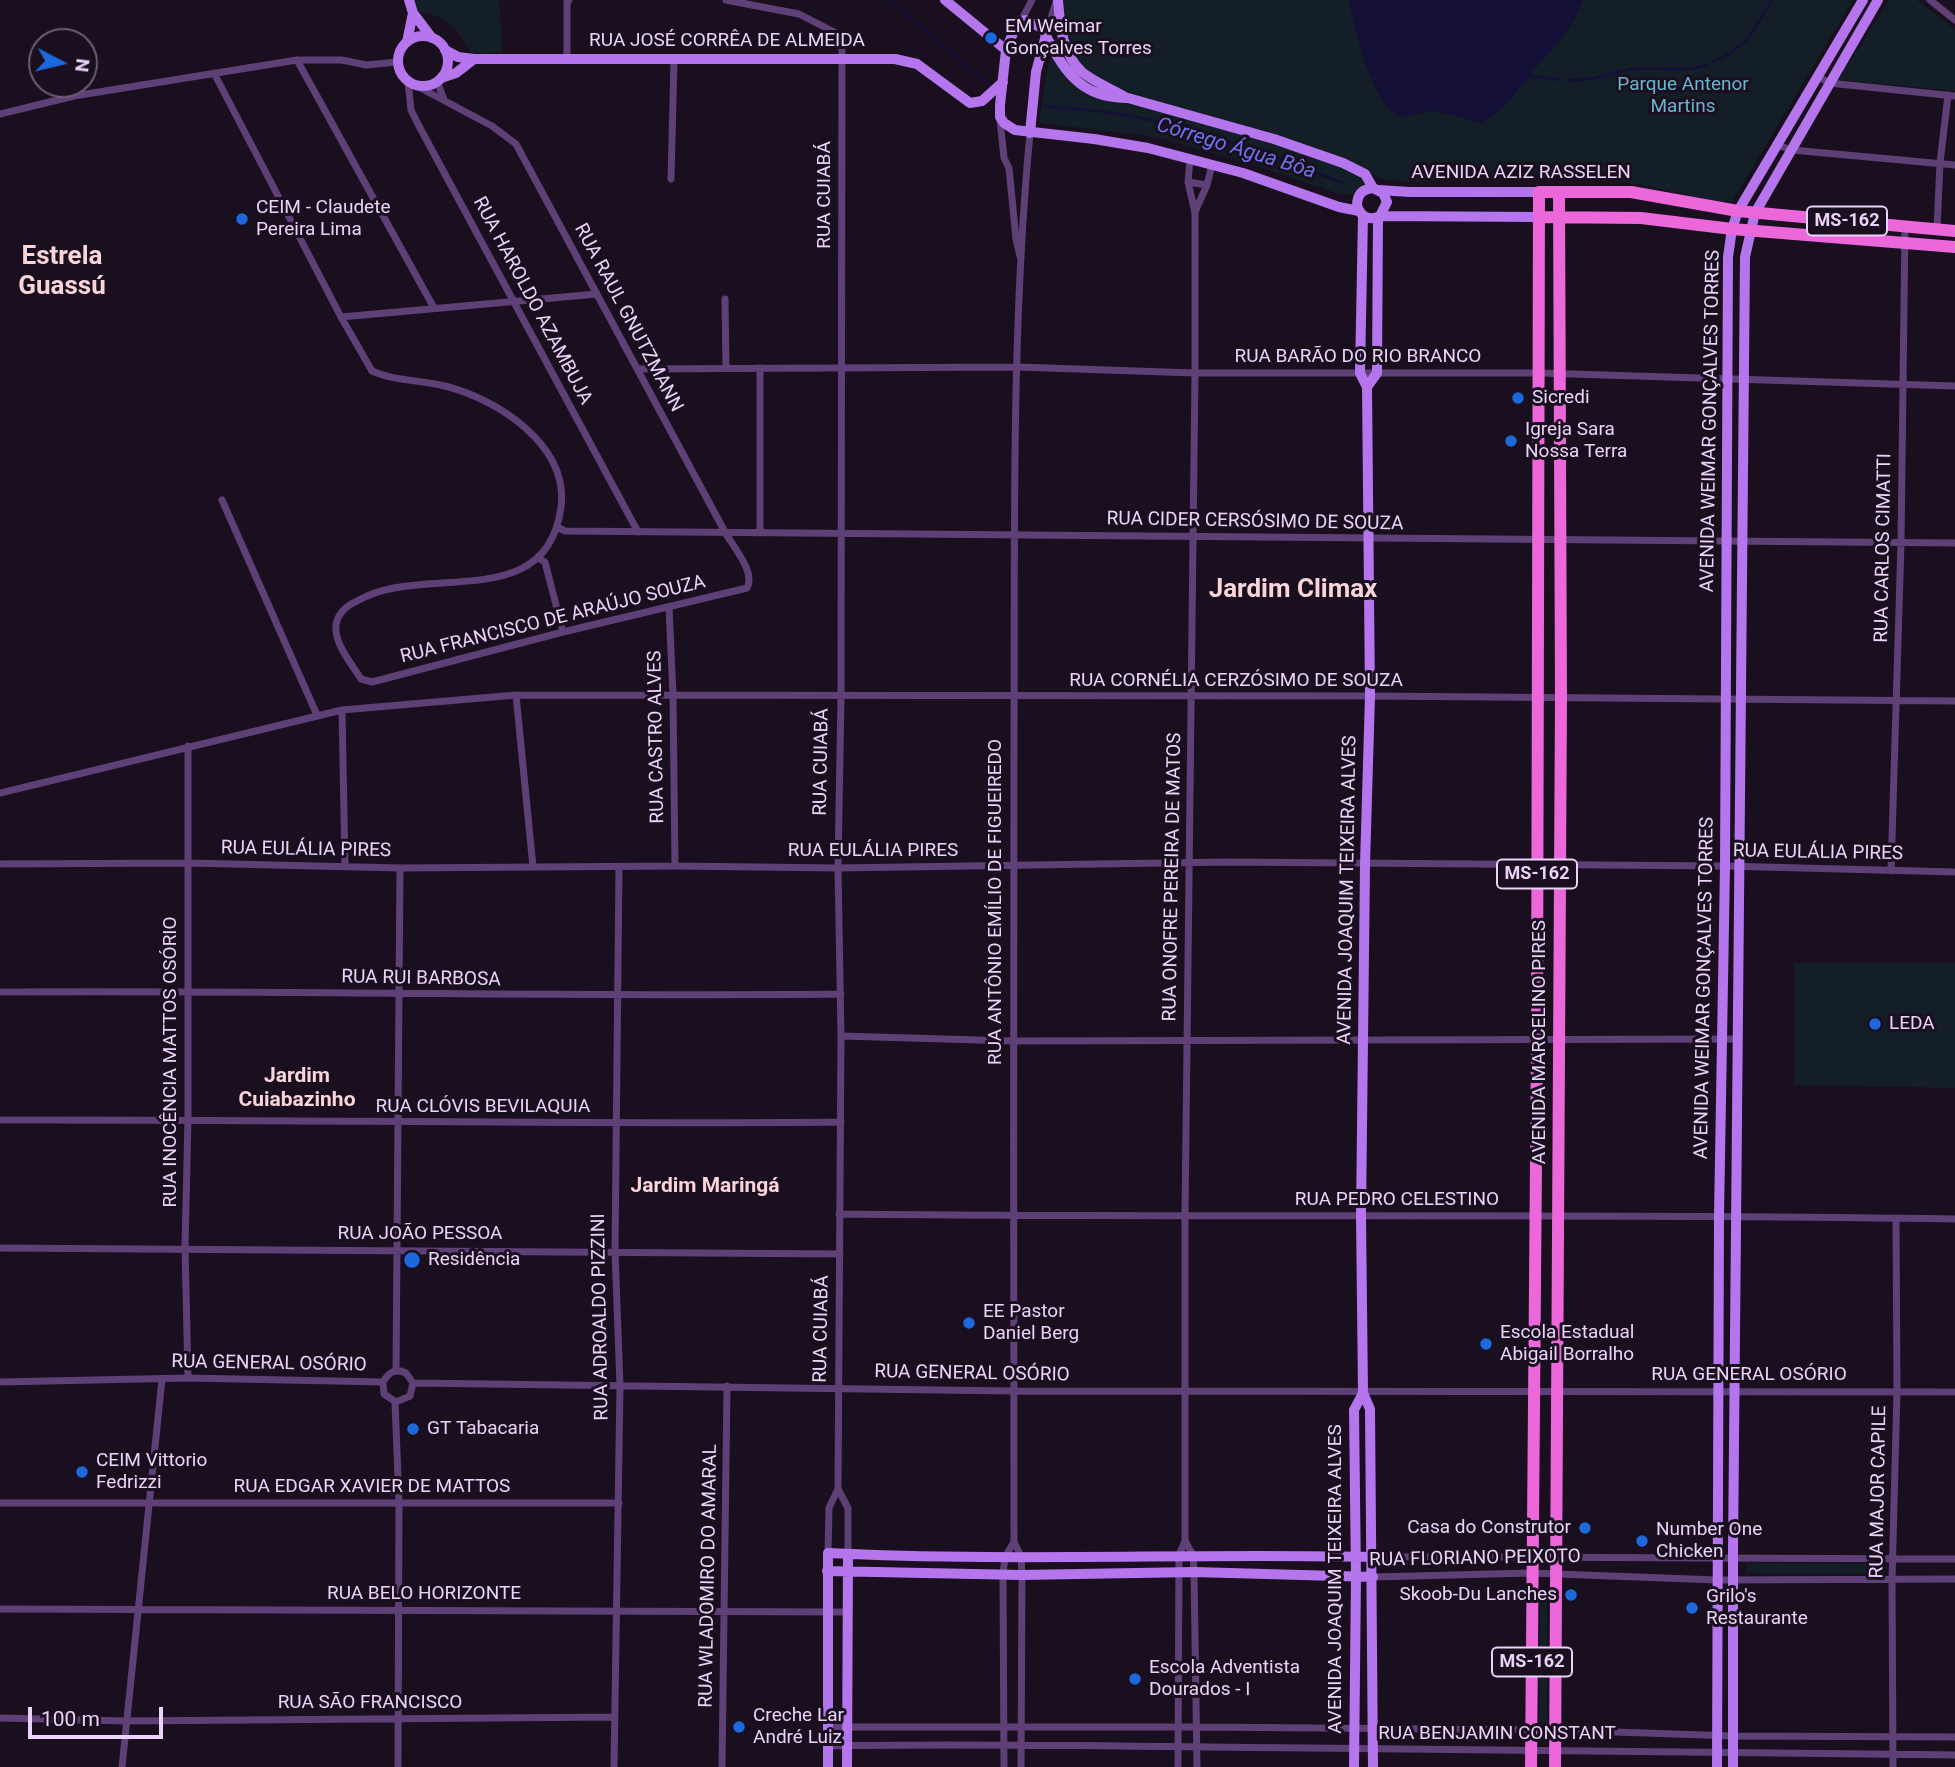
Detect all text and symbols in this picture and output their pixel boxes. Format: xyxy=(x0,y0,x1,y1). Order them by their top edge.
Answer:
place label: EM Weimar Gonçalves Torres xyxy=(1005,16,1152,60)
north arrow xyxy=(28,28,98,98)
street label: RUA JOSÉ CORRÊA DE ALMEIDA xyxy=(589,30,865,52)
marker: EM Weimar Gonçalves Torres xyxy=(983,30,999,46)
text: N xyxy=(70,57,95,73)
park label: Parque Antenor Martins xyxy=(1617,74,1749,118)
water label: Córrego Água Bôa xyxy=(1153,113,1319,185)
street label: RUA CUIABÁ xyxy=(814,141,836,249)
street label: AVENIDA AZIZ RASSELEN xyxy=(1411,162,1631,184)
street label: RUA HAROLDO AZAMBUJA xyxy=(467,193,597,409)
place label: CEIM - Claudete Pereira Lima xyxy=(256,197,390,241)
road number: MS-162 xyxy=(1807,206,1887,236)
marker: CEIM - Claudete Pereira Lima xyxy=(234,211,250,227)
street label: RUA RAUL GNUTZMANN xyxy=(569,220,687,416)
district label: Estrela Guassú xyxy=(18,241,106,302)
street label: AVENIDA WEIMAR GONÇALVES TORRES xyxy=(1697,250,1725,592)
street label: RUA BARÃO DO RIO BRANCO xyxy=(1235,346,1481,368)
place label: Sicredi xyxy=(1532,387,1590,409)
marker: Sicredi xyxy=(1510,390,1526,406)
place label: Igreja Sara Nossa Terra xyxy=(1525,419,1627,463)
marker: Igreja Sara Nossa Terra xyxy=(1503,433,1519,449)
street label: RUA CARLOS CIMATTI xyxy=(1871,453,1897,643)
street label: RUA CIDER CERSÓSIMO DE SOUZA xyxy=(1106,508,1404,536)
street label: RUA FRANCISCO DE ARAÚJO SOUZA xyxy=(398,571,708,669)
district label: Jardim Climax xyxy=(1209,574,1377,606)
street label: RUA CASTRO ALVES xyxy=(644,650,670,824)
street label: RUA CORNÉLIA CERZÓSIMO DE SOUZA xyxy=(1069,670,1403,692)
street label: RUA CUIABÁ xyxy=(810,708,834,816)
street label: RUA ONOFRE PEREIRA DE MATOS xyxy=(1159,732,1187,1022)
street label: AVENIDA JOAQUIM TEIXEIRA ALVES xyxy=(1334,735,1362,1045)
street label: RUA ANTÔNIO EMÍLIO DE FIGUEIREDO xyxy=(985,739,1007,1065)
street label: AVENIDA WEIMAR GONÇALVES TORRES xyxy=(1691,817,1719,1159)
street label: RUA EULÁLIA PIRES xyxy=(221,837,391,863)
street label: RUA EULÁLIA PIRES xyxy=(788,840,958,862)
street label: RUA EULÁLIA PIRES xyxy=(1733,840,1903,866)
road number: MS-162 xyxy=(1497,860,1577,888)
street label: RUA INOCÊNCIA MATTOS OSÓRIO xyxy=(160,916,182,1208)
street label: AVENIDA MARCELINO PIRES xyxy=(1529,920,1551,1164)
street label: RUA RUI BARBOSA xyxy=(341,966,501,992)
place label: LEDA xyxy=(1889,1013,1935,1035)
marker: LEDA xyxy=(1867,1016,1883,1032)
district label: Jardim Cuiabazinho xyxy=(239,1064,355,1114)
street label: RUA CLÓVIS BEVILAQUIA xyxy=(376,1096,590,1118)
district label: Jardim Maringá xyxy=(630,1174,780,1200)
street label: RUA PEDRO CELESTINO xyxy=(1295,1189,1499,1211)
street label: RUA ADROALDO PIZZINI xyxy=(588,1213,614,1421)
street label: RUA JOÃO PESSOA xyxy=(338,1223,502,1245)
place label: Residência xyxy=(428,1249,520,1271)
marker: Residência xyxy=(402,1250,422,1270)
street label: RUA CUIABÁ xyxy=(810,1275,834,1383)
place label: EE Pastor Daniel Berg xyxy=(983,1301,1079,1345)
marker: EE Pastor Daniel Berg xyxy=(961,1315,977,1331)
place label: Escola Estadual Abigail Borralho xyxy=(1500,1322,1634,1366)
marker: Escola Estadual Abigail Borralho xyxy=(1478,1336,1494,1352)
street label: RUA GENERAL OSÓRIO xyxy=(171,1351,367,1377)
street label: RUA GENERAL OSÓRIO xyxy=(874,1361,1070,1387)
street label: RUA GENERAL OSÓRIO xyxy=(1651,1364,1847,1386)
street label: RUA MAJOR CAPILE xyxy=(1866,1405,1892,1579)
place label: GT Tabacaria xyxy=(427,1418,539,1440)
marker: GT Tabacaria xyxy=(405,1421,421,1437)
street label: AVENIDA JOAQUIM TEIXEIRA ALVES xyxy=(1325,1424,1347,1734)
street label: RUA WLADOMIRO DO AMARAL xyxy=(695,1444,723,1708)
place label: CEIM Vittorio Fedrizzi xyxy=(96,1450,207,1494)
marker: CEIM Vittorio Fedrizzi xyxy=(74,1464,90,1480)
street label: RUA EDGAR XAVIER DE MATTOS xyxy=(234,1476,510,1498)
place label: Casa do Construtor xyxy=(1407,1517,1571,1539)
place label: Number One Chicken xyxy=(1656,1519,1762,1563)
marker: Casa do Construtor xyxy=(1577,1520,1593,1536)
marker: Number One Chicken xyxy=(1634,1533,1650,1549)
street label: RUA FLORIANO PEIXOTO xyxy=(1369,1546,1581,1572)
street label: RUA BELO HORIZONTE xyxy=(327,1583,521,1605)
place label: Skoob-Du Lanches xyxy=(1399,1584,1557,1606)
place label: Grilo's Restaurante xyxy=(1706,1586,1808,1630)
marker: Skoob-Du Lanches xyxy=(1563,1587,1579,1603)
marker: Grilo's Restaurante xyxy=(1684,1600,1700,1616)
road number: MS-162 xyxy=(1492,1647,1572,1676)
place label: Escola Adventista Dourados - I xyxy=(1149,1657,1300,1701)
marker: Escola Adventista Dourados - I xyxy=(1127,1671,1143,1687)
street label: RUA SÃO FRANCISCO xyxy=(278,1692,462,1714)
scale bar xyxy=(32,1694,166,1738)
place label: Creche Lar André Luiz xyxy=(753,1705,844,1749)
text: 100 m xyxy=(41,1707,100,1731)
marker: Creche Lar André Luiz xyxy=(731,1719,747,1735)
street label: RUA BENJAMIN CONSTANT xyxy=(1378,1723,1616,1745)

